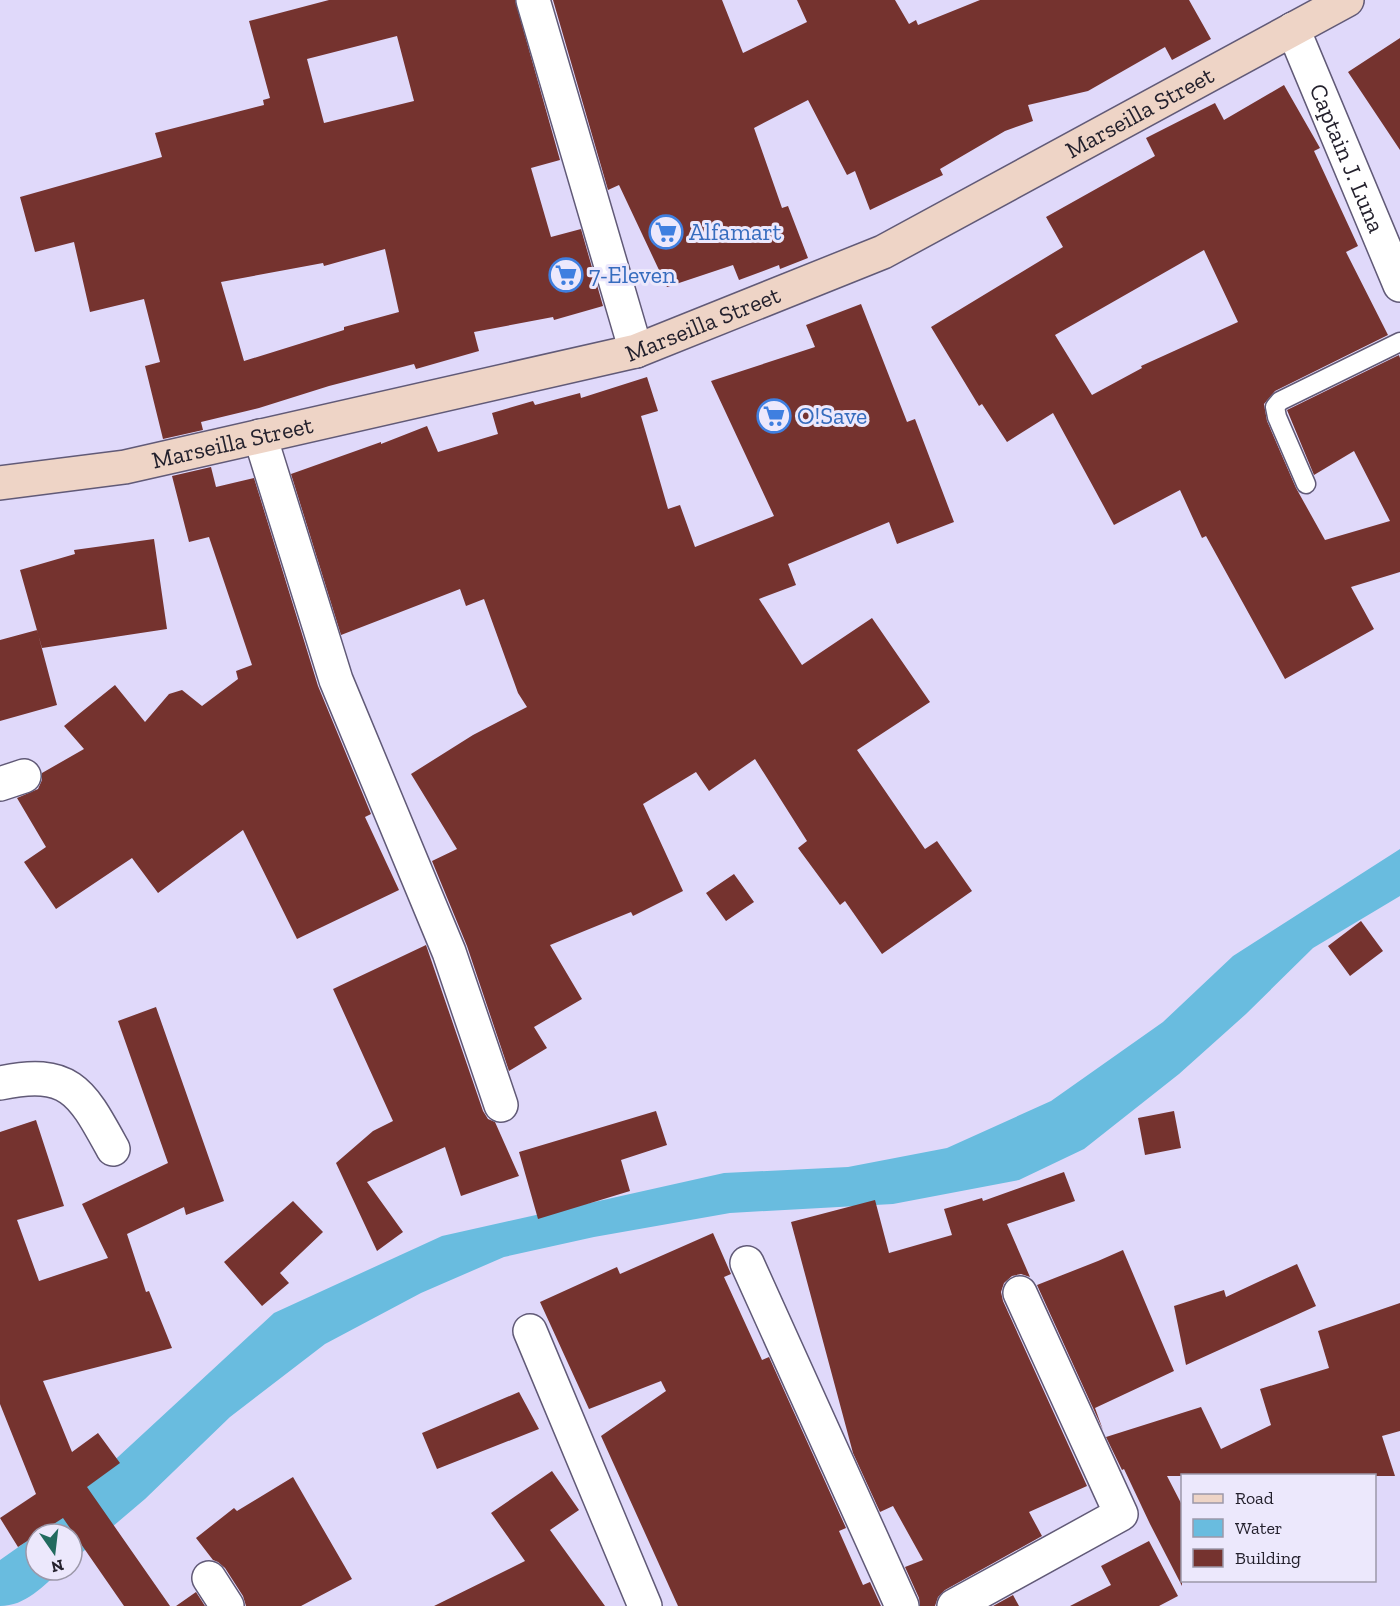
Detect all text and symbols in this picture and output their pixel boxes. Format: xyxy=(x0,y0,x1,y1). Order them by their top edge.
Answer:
street label: Marseilla Street xyxy=(1060,60,1218,164)
street label: Captain J. Luna xyxy=(1303,79,1392,237)
supermarket icon: Alfamart xyxy=(648,214,684,250)
place label: Alfamart xyxy=(689,217,782,246)
supermarket icon: 7-Eleven xyxy=(548,257,584,293)
place label: 7-Eleven xyxy=(589,260,676,289)
street label: Marseilla Street xyxy=(621,280,784,368)
supermarket icon: O!Save xyxy=(756,398,792,434)
place label: O!Save xyxy=(797,401,867,430)
street label: Marseilla Street xyxy=(149,410,316,474)
legend xyxy=(1181,1474,1376,1582)
text: Road xyxy=(1235,1487,1274,1509)
text: Water xyxy=(1235,1517,1282,1539)
north arrow xyxy=(24,1522,84,1582)
text: Building xyxy=(1235,1547,1301,1569)
text: N xyxy=(49,1555,66,1577)

